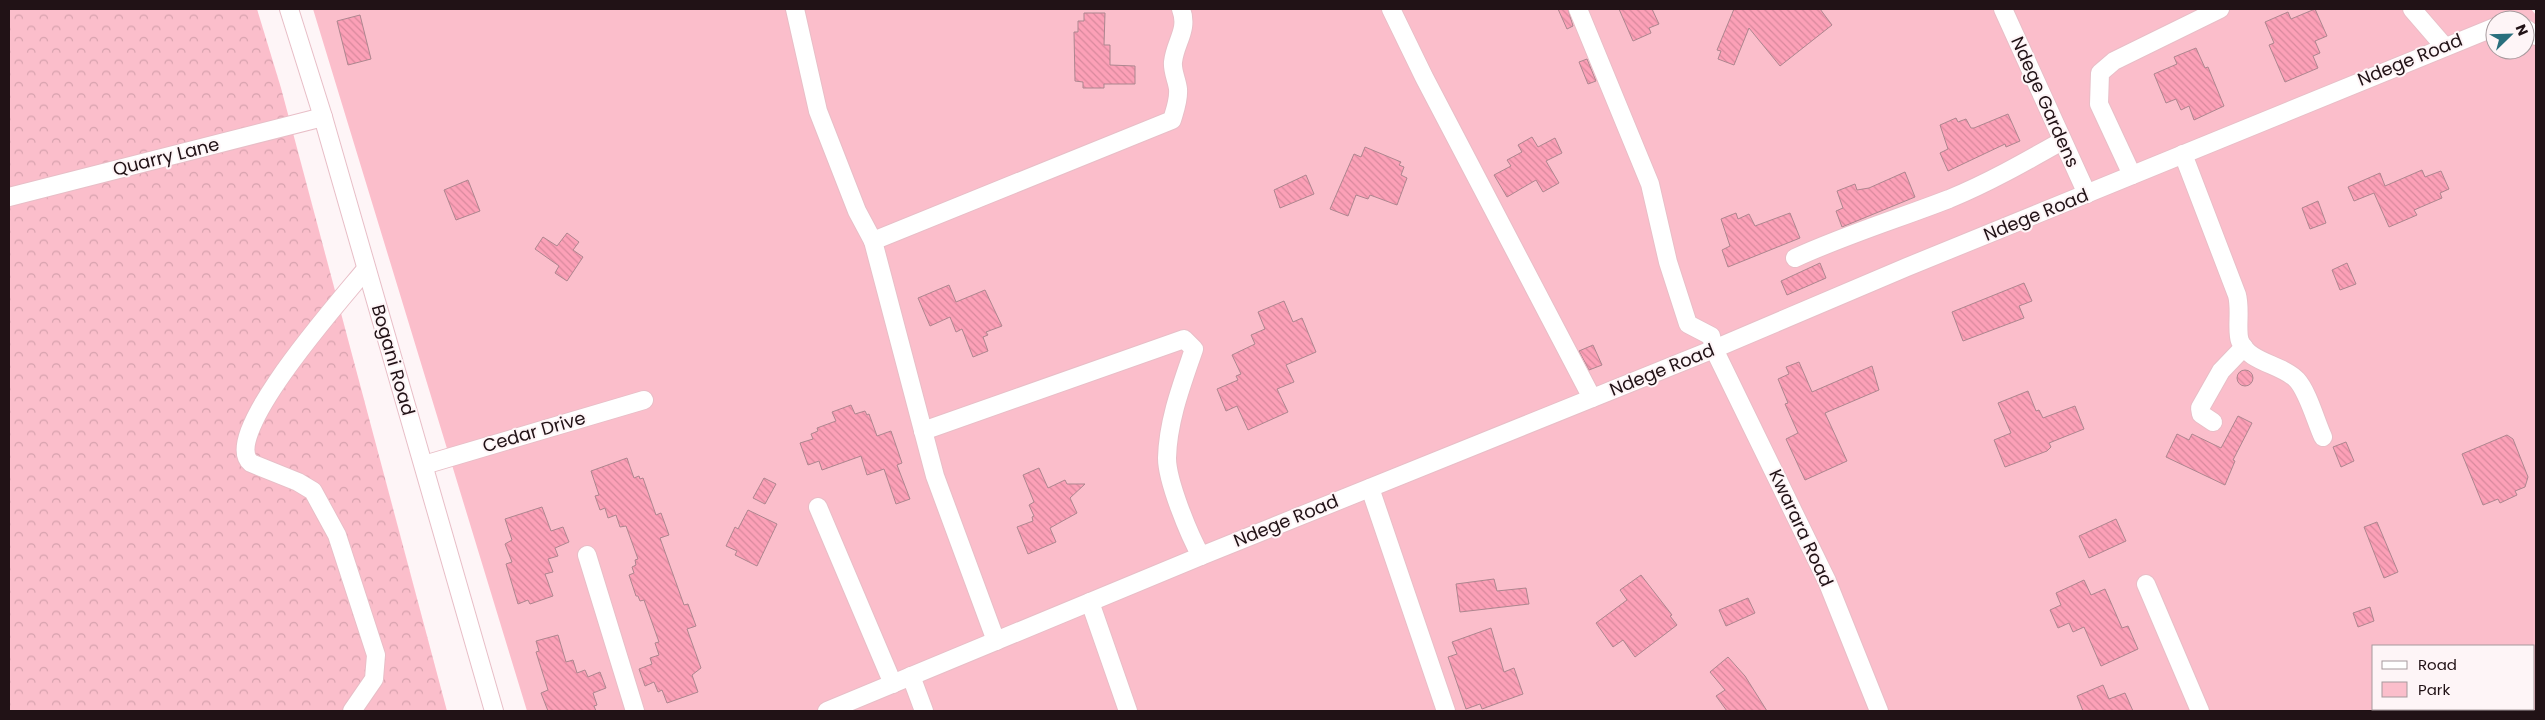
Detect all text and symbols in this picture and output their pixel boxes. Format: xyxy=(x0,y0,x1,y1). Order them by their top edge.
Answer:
north arrow xyxy=(2485,10,2535,60)
text: N xyxy=(2511,21,2533,39)
street label: Ndege Road xyxy=(2354,27,2466,92)
street label: Ndege Gardens xyxy=(2005,32,2086,171)
street label: Quarry Lane xyxy=(110,131,222,182)
street label: Ndege Road xyxy=(1980,182,2092,247)
street label: Bogani Road xyxy=(366,301,421,418)
street label: Ndege Road xyxy=(1606,337,1718,402)
street label: Cedar Drive xyxy=(479,405,588,458)
street label: Kwarara Road xyxy=(1763,465,1840,591)
street label: Ndege Road xyxy=(1230,488,1342,553)
legend xyxy=(2372,645,2535,710)
text: Road xyxy=(2418,654,2457,675)
text: Park xyxy=(2418,679,2450,700)

